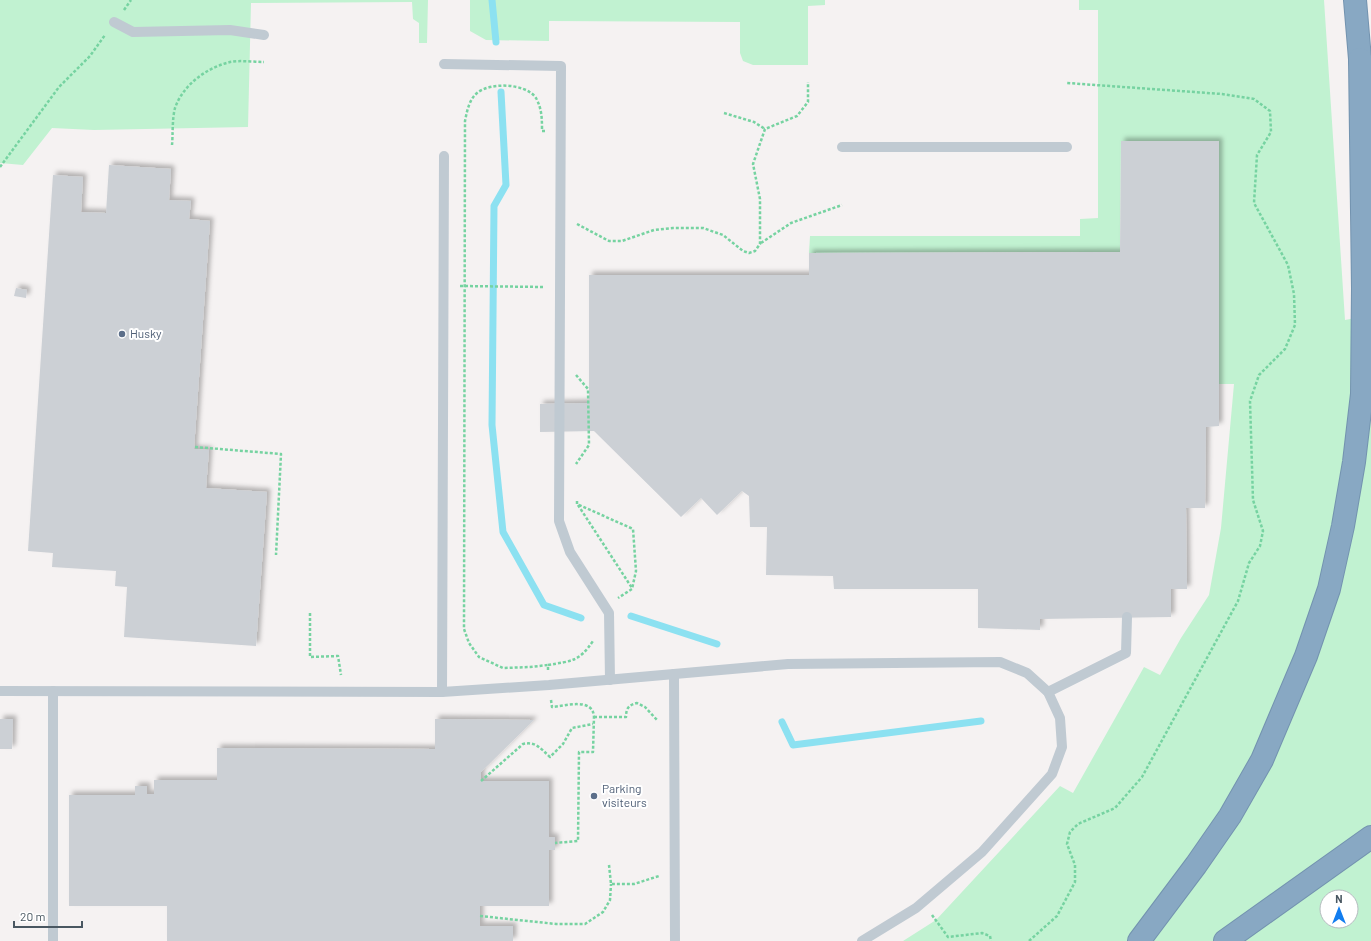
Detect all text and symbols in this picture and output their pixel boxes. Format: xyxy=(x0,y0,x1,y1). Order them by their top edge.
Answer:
place label: Husky xyxy=(130,326,162,340)
marker: Husky xyxy=(117,329,127,339)
place label: Parking visiteurs xyxy=(602,781,647,809)
marker: Parking visiteurs xyxy=(589,791,599,801)
north arrow xyxy=(1319,889,1359,929)
text: N xyxy=(1335,892,1343,905)
scale bar xyxy=(14,903,82,929)
text: 20 m xyxy=(20,909,46,923)

